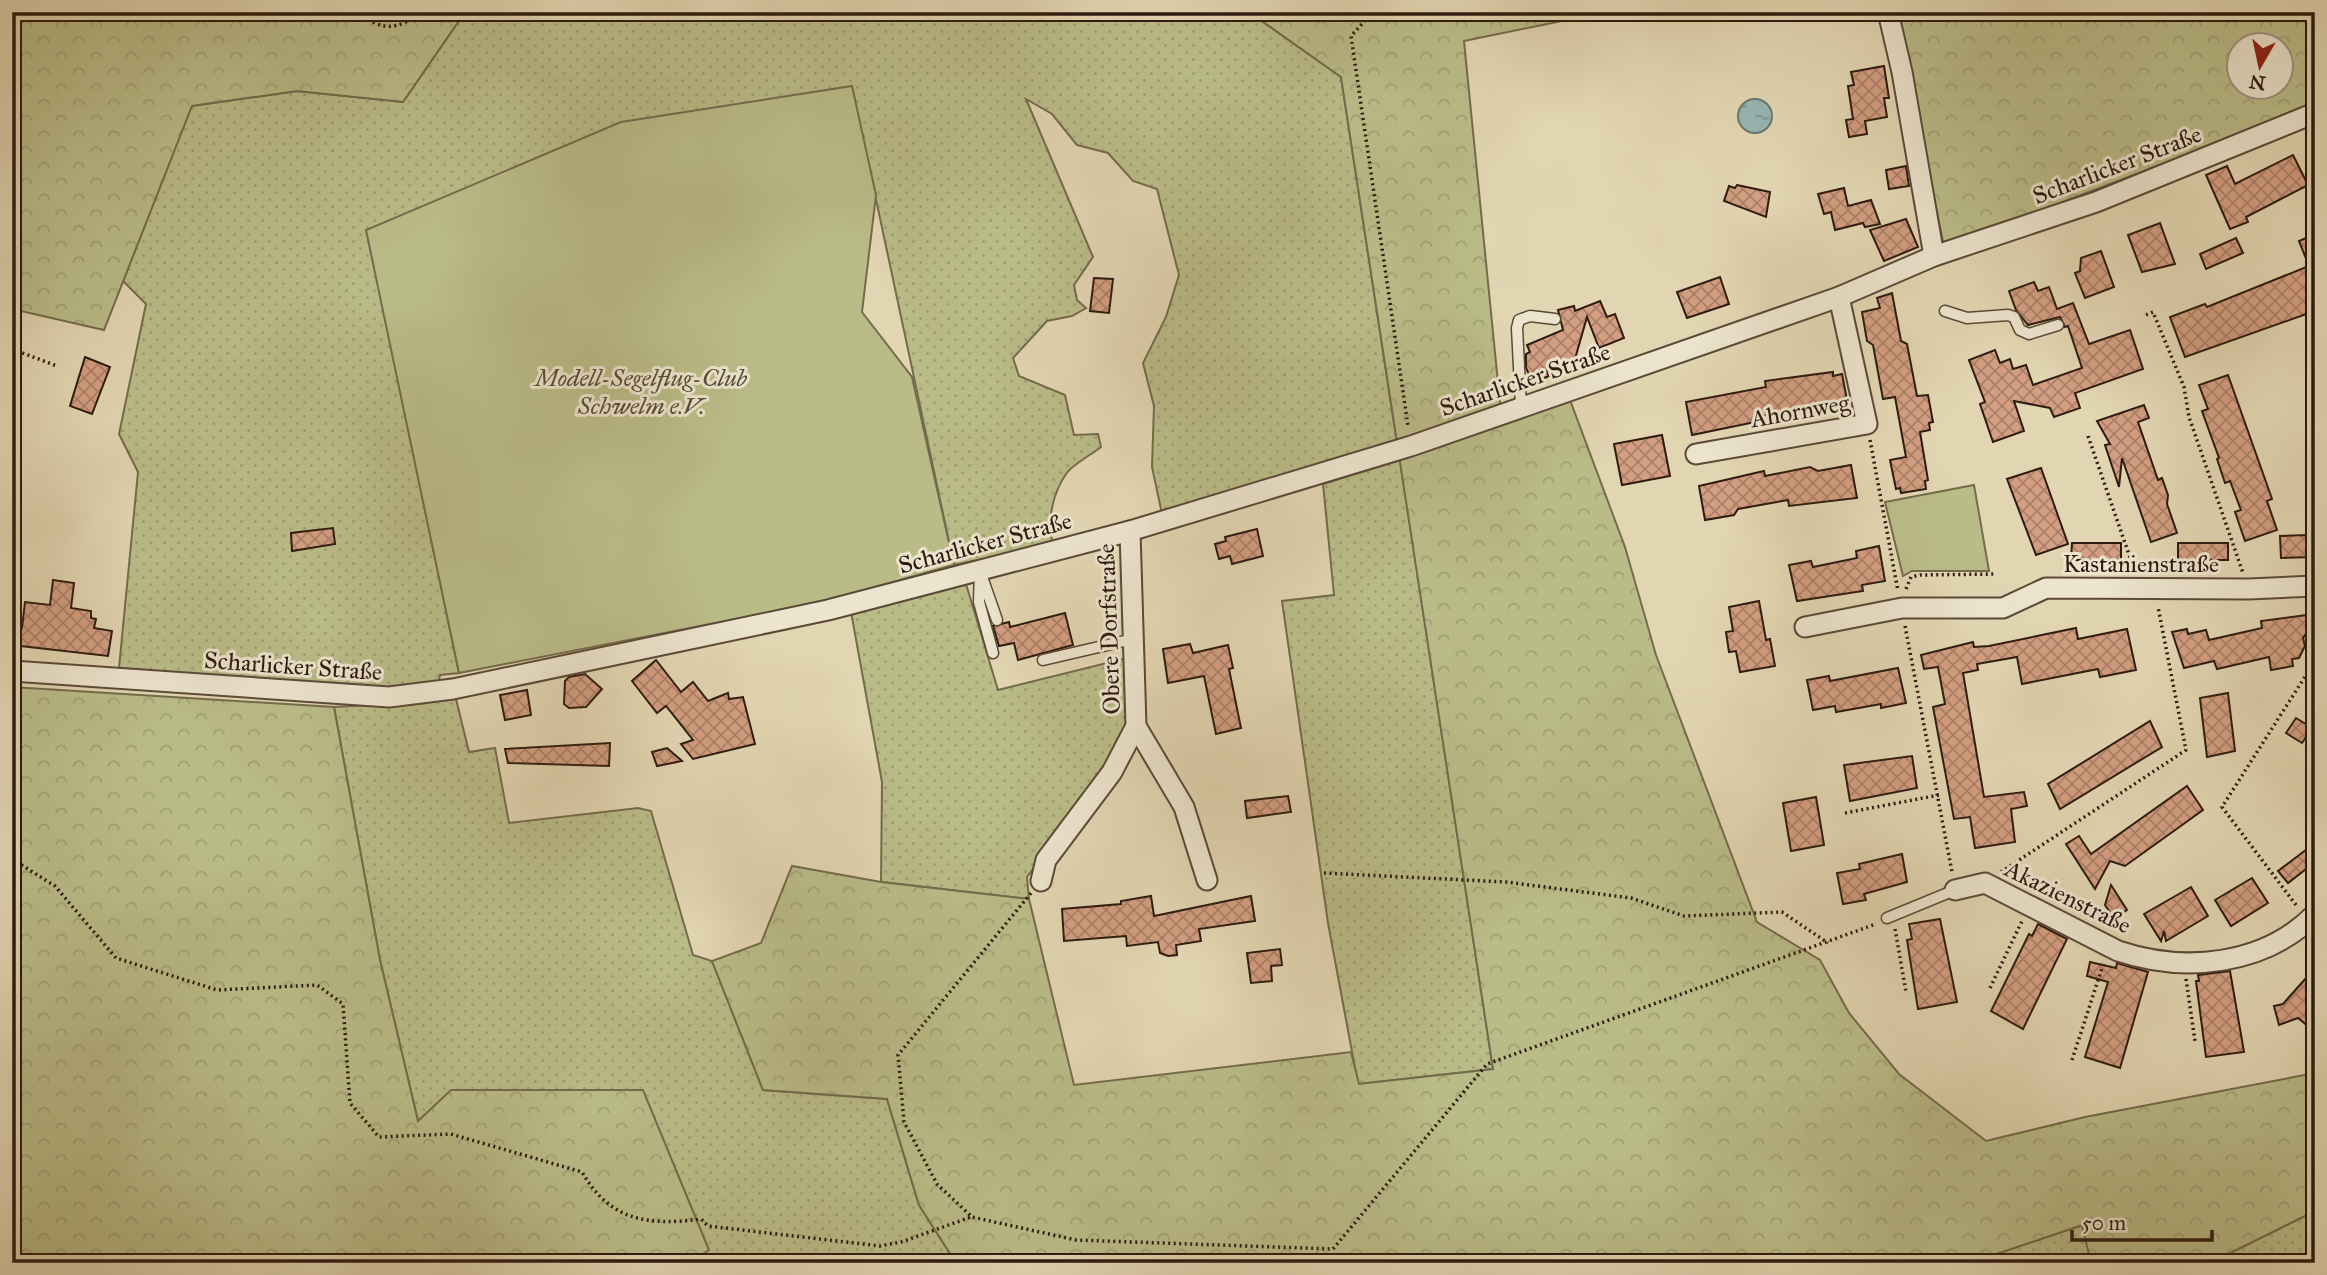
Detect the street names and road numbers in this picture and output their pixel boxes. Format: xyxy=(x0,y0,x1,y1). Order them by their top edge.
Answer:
street label: Scharlicker Straße xyxy=(2028,119,2206,211)
street label: Scharlicker Straße xyxy=(1436,337,1614,423)
street label: Ahornweg xyxy=(1747,387,1853,435)
street label: Scharlicker Straße xyxy=(895,505,1075,581)
street label: Obere Dorfstraße xyxy=(1091,543,1127,715)
street label: Kastanienstraße xyxy=(2063,549,2219,579)
street label: Scharlicker Straße xyxy=(203,645,383,687)
street label: Akazienstraße xyxy=(1999,853,2136,940)

